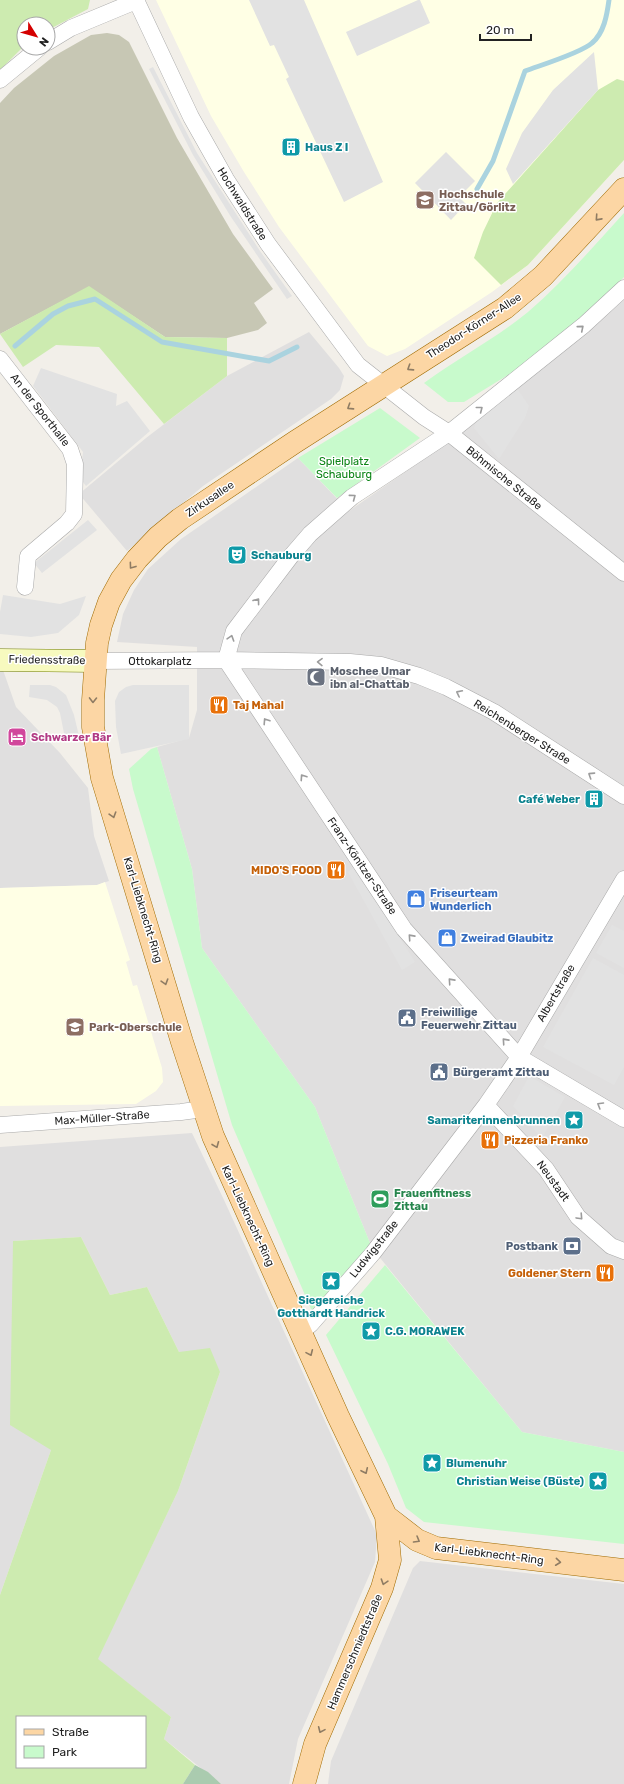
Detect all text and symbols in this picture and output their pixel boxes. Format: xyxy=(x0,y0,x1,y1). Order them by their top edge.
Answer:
north arrow xyxy=(16,16,56,56)
scale bar xyxy=(480,16,531,42)
text: 20 m xyxy=(486,23,514,37)
text: N xyxy=(36,35,51,49)
building icon: Haus Z I xyxy=(280,136,302,158)
place label: Haus Z I xyxy=(305,141,348,154)
street label: Hochwaldstraße xyxy=(214,165,270,243)
place label: Hochschule Zittau/Görlitz xyxy=(439,188,516,214)
school or university icon: Hochschule Zittau/Görlitz xyxy=(414,189,436,211)
one-way arrow xyxy=(595,213,602,221)
street label: Theodor-Körner-Allee xyxy=(424,290,524,362)
one-way arrow xyxy=(576,325,584,332)
one-way arrow xyxy=(407,363,414,371)
street label: An der Sporthalle xyxy=(8,371,72,449)
one-way arrow xyxy=(347,402,354,410)
one-way arrow xyxy=(475,407,482,414)
street label: Böhmische Straße xyxy=(463,443,545,513)
park label: Spielplatz Schauburg xyxy=(316,455,372,481)
street label: Zirkusallee xyxy=(184,478,236,520)
one-way arrow xyxy=(349,495,356,502)
theatre icon: Schauburg xyxy=(226,544,248,566)
place label: Schauburg xyxy=(251,549,311,562)
one-way arrow xyxy=(129,562,136,569)
one-way arrow xyxy=(252,598,259,605)
one-way arrow xyxy=(227,635,235,642)
street label: Friedensstraße xyxy=(8,653,86,667)
street label: Ottokarplatz xyxy=(128,655,192,668)
one-way arrow xyxy=(317,658,323,666)
place label: Moschee Umar ibn al-Chattab xyxy=(330,665,411,691)
mosque icon: Moschee Umar ibn al-Chattab xyxy=(305,666,327,688)
one-way arrow xyxy=(455,691,463,698)
restaurant icon: Taj Mahal xyxy=(208,694,230,716)
one-way arrow xyxy=(89,697,97,703)
street label: Reichenberger Straße xyxy=(471,697,573,767)
place label: Taj Mahal xyxy=(233,699,284,712)
one-way arrow xyxy=(263,718,271,725)
hotel icon: Schwarzer Bär xyxy=(6,726,28,748)
place label: Schwarzer Bär xyxy=(31,731,111,744)
one-way arrow xyxy=(588,772,595,780)
one-way arrow xyxy=(300,774,308,781)
building icon: Café Weber xyxy=(583,788,605,810)
place label: Café Weber xyxy=(518,793,580,806)
one-way arrow xyxy=(109,811,117,818)
street label: Franz-Könitzer-Straße xyxy=(325,815,399,917)
street label: Karl-Liebknecht-Ring xyxy=(121,856,165,964)
restaurant icon: MIDO'S FOOD xyxy=(325,859,347,881)
place label: MIDO'S FOOD xyxy=(251,864,322,877)
place label: Friseurteam Wunderlich xyxy=(430,887,498,913)
shop icon: Friseurteam Wunderlich xyxy=(405,888,427,910)
shop icon: Zweirad Glaubitz xyxy=(436,927,458,949)
place label: Zweirad Glaubitz xyxy=(461,932,553,945)
one-way arrow xyxy=(409,934,416,941)
street label: Albertstraße xyxy=(534,962,578,1024)
one-way arrow xyxy=(160,978,169,985)
one-way arrow xyxy=(448,978,455,986)
place label: Freiwillige Feuerwehr Zittau xyxy=(421,1006,517,1032)
public building icon: Freiwillige Feuerwehr Zittau xyxy=(396,1007,418,1029)
school or university icon: Park-Oberschule xyxy=(64,1016,86,1038)
place label: Park-Oberschule xyxy=(89,1021,182,1034)
one-way arrow xyxy=(502,1038,510,1046)
public building icon: Bürgeramt Zittau xyxy=(428,1061,450,1083)
place label: Bürgeramt Zittau xyxy=(453,1066,549,1079)
one-way arrow xyxy=(597,1103,604,1110)
street label: Max-Müller-Straße xyxy=(54,1108,150,1128)
place icon: Samariterinnenbrunnen xyxy=(563,1109,585,1131)
place label: Samariterinnenbrunnen xyxy=(427,1114,560,1127)
restaurant icon: Pizzeria Franko xyxy=(479,1129,501,1151)
place label: Pizzeria Franko xyxy=(504,1134,589,1147)
one-way arrow xyxy=(212,1142,220,1149)
street label: Neustadt xyxy=(534,1158,573,1204)
street label: Karl-Liebknecht-Ring xyxy=(219,1163,277,1269)
place label: Frauenfitness Zittau xyxy=(394,1187,471,1213)
sports icon: Frauenfitness Zittau xyxy=(369,1188,391,1210)
one-way arrow xyxy=(575,1212,582,1220)
street label: Ludwigstraße xyxy=(347,1218,401,1280)
bank icon: Postbank xyxy=(561,1235,583,1257)
place label: Postbank xyxy=(506,1240,559,1253)
restaurant icon: Goldener Stern xyxy=(594,1262,616,1284)
place label: Goldener Stern xyxy=(508,1267,591,1280)
place icon: Siegereiche Gotthardt Handrick xyxy=(320,1270,342,1292)
place label: Siegereiche Gotthardt Handrick xyxy=(277,1294,385,1320)
place icon: C.G. MORAWEK xyxy=(360,1320,382,1342)
place label: C.G. MORAWEK xyxy=(385,1325,465,1338)
one-way arrow xyxy=(306,1349,314,1356)
place icon: Blumenuhr xyxy=(421,1452,443,1474)
place label: Blumenuhr xyxy=(446,1457,507,1470)
one-way arrow xyxy=(360,1467,368,1474)
place icon: Christian Weise (Büste) xyxy=(587,1470,609,1492)
place label: Christian Weise (Büste) xyxy=(456,1475,584,1488)
one-way arrow xyxy=(413,1535,420,1542)
street label: Karl-Liebknecht-Ring xyxy=(434,1541,544,1567)
one-way arrow xyxy=(555,1558,561,1567)
one-way arrow xyxy=(380,1579,389,1586)
street label: Hammerschmiedtstraße xyxy=(325,1592,385,1712)
legend xyxy=(16,1716,146,1768)
text: Straße xyxy=(52,1725,89,1739)
one-way arrow xyxy=(318,1726,326,1733)
text: Park xyxy=(52,1745,78,1759)

